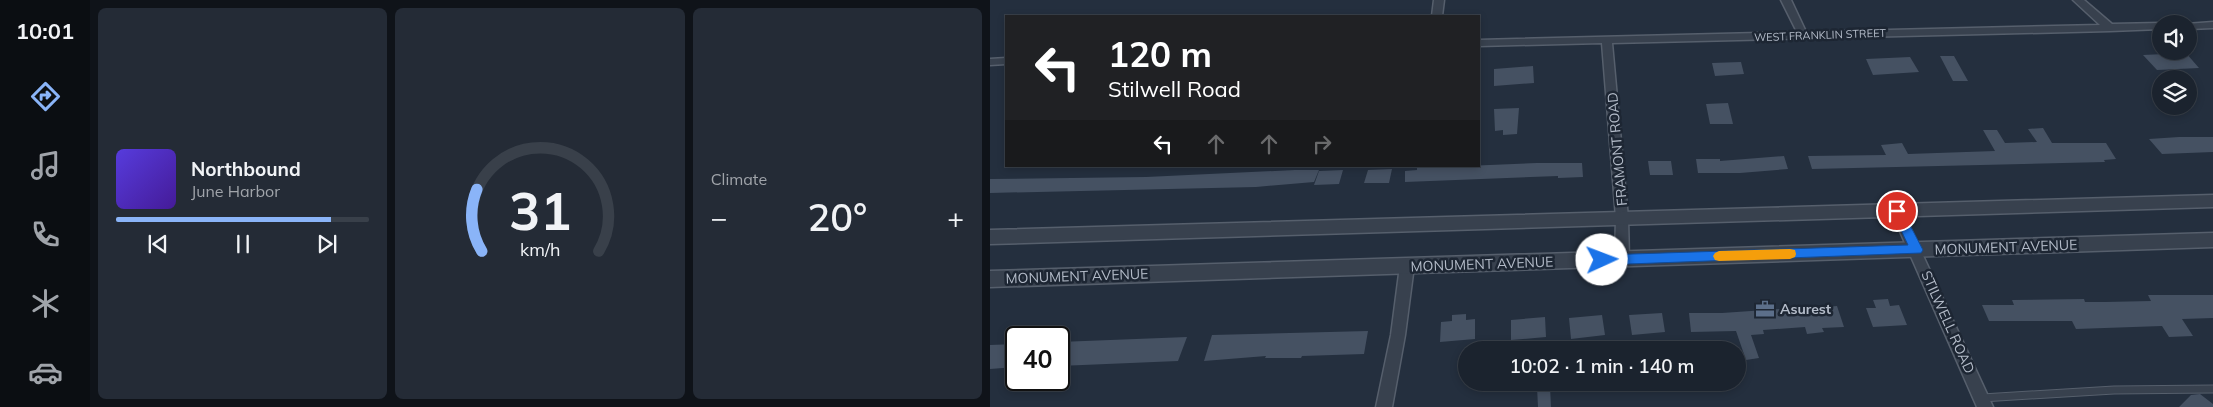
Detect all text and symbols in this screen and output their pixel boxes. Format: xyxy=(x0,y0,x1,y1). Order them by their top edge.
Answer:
map controls xyxy=(2152,15,2197,115)
button: sound xyxy=(2152,15,2197,60)
text: 10:01 xyxy=(16,17,74,45)
street label: WEST FRANKLIN STREET xyxy=(1754,26,1887,44)
text: 120 m xyxy=(1108,32,1212,76)
icon: left xyxy=(1025,35,1090,100)
button: layers xyxy=(2152,70,2197,115)
text: Stilwell Road xyxy=(1108,75,1241,103)
icon: directions xyxy=(28,79,63,114)
street label: FRAMONT ROAD xyxy=(1603,91,1631,207)
icon: left xyxy=(1149,130,1177,158)
icon: ahead xyxy=(1202,130,1230,158)
icon: ahead xyxy=(1255,130,1283,158)
icon: right xyxy=(1308,130,1336,158)
icon: music xyxy=(28,148,63,183)
text: Northbound xyxy=(191,157,301,181)
text: Climate xyxy=(711,169,767,189)
text: 31 xyxy=(509,178,571,243)
text: June Harbor xyxy=(191,181,280,201)
pin xyxy=(1876,190,1918,232)
text: 20° xyxy=(807,193,867,241)
icon: arrive xyxy=(1883,197,1911,225)
text: − xyxy=(711,200,727,235)
text: + xyxy=(947,200,964,235)
icon: phone xyxy=(28,217,63,252)
icon: previous xyxy=(144,230,172,258)
icon: pause xyxy=(229,230,257,258)
icon: next xyxy=(313,230,341,258)
position arrow xyxy=(1575,233,1627,285)
street label: MONUMENT AVENUE xyxy=(1934,236,2078,258)
text: km/h xyxy=(520,238,560,260)
street label: MONUMENT AVENUE xyxy=(1410,253,1554,275)
street label: MONUMENT AVENUE xyxy=(1005,265,1149,287)
street label: STILWELL ROAD xyxy=(1917,268,1979,376)
icon: climate xyxy=(28,286,63,321)
office icon: Asurest xyxy=(1754,298,1776,320)
place label: Asurest xyxy=(1780,300,1832,318)
speed limit sign: 40 xyxy=(1005,326,1070,391)
text: 10:02 · 1 min · 140 m xyxy=(1509,354,1695,378)
icon: car xyxy=(28,355,63,390)

